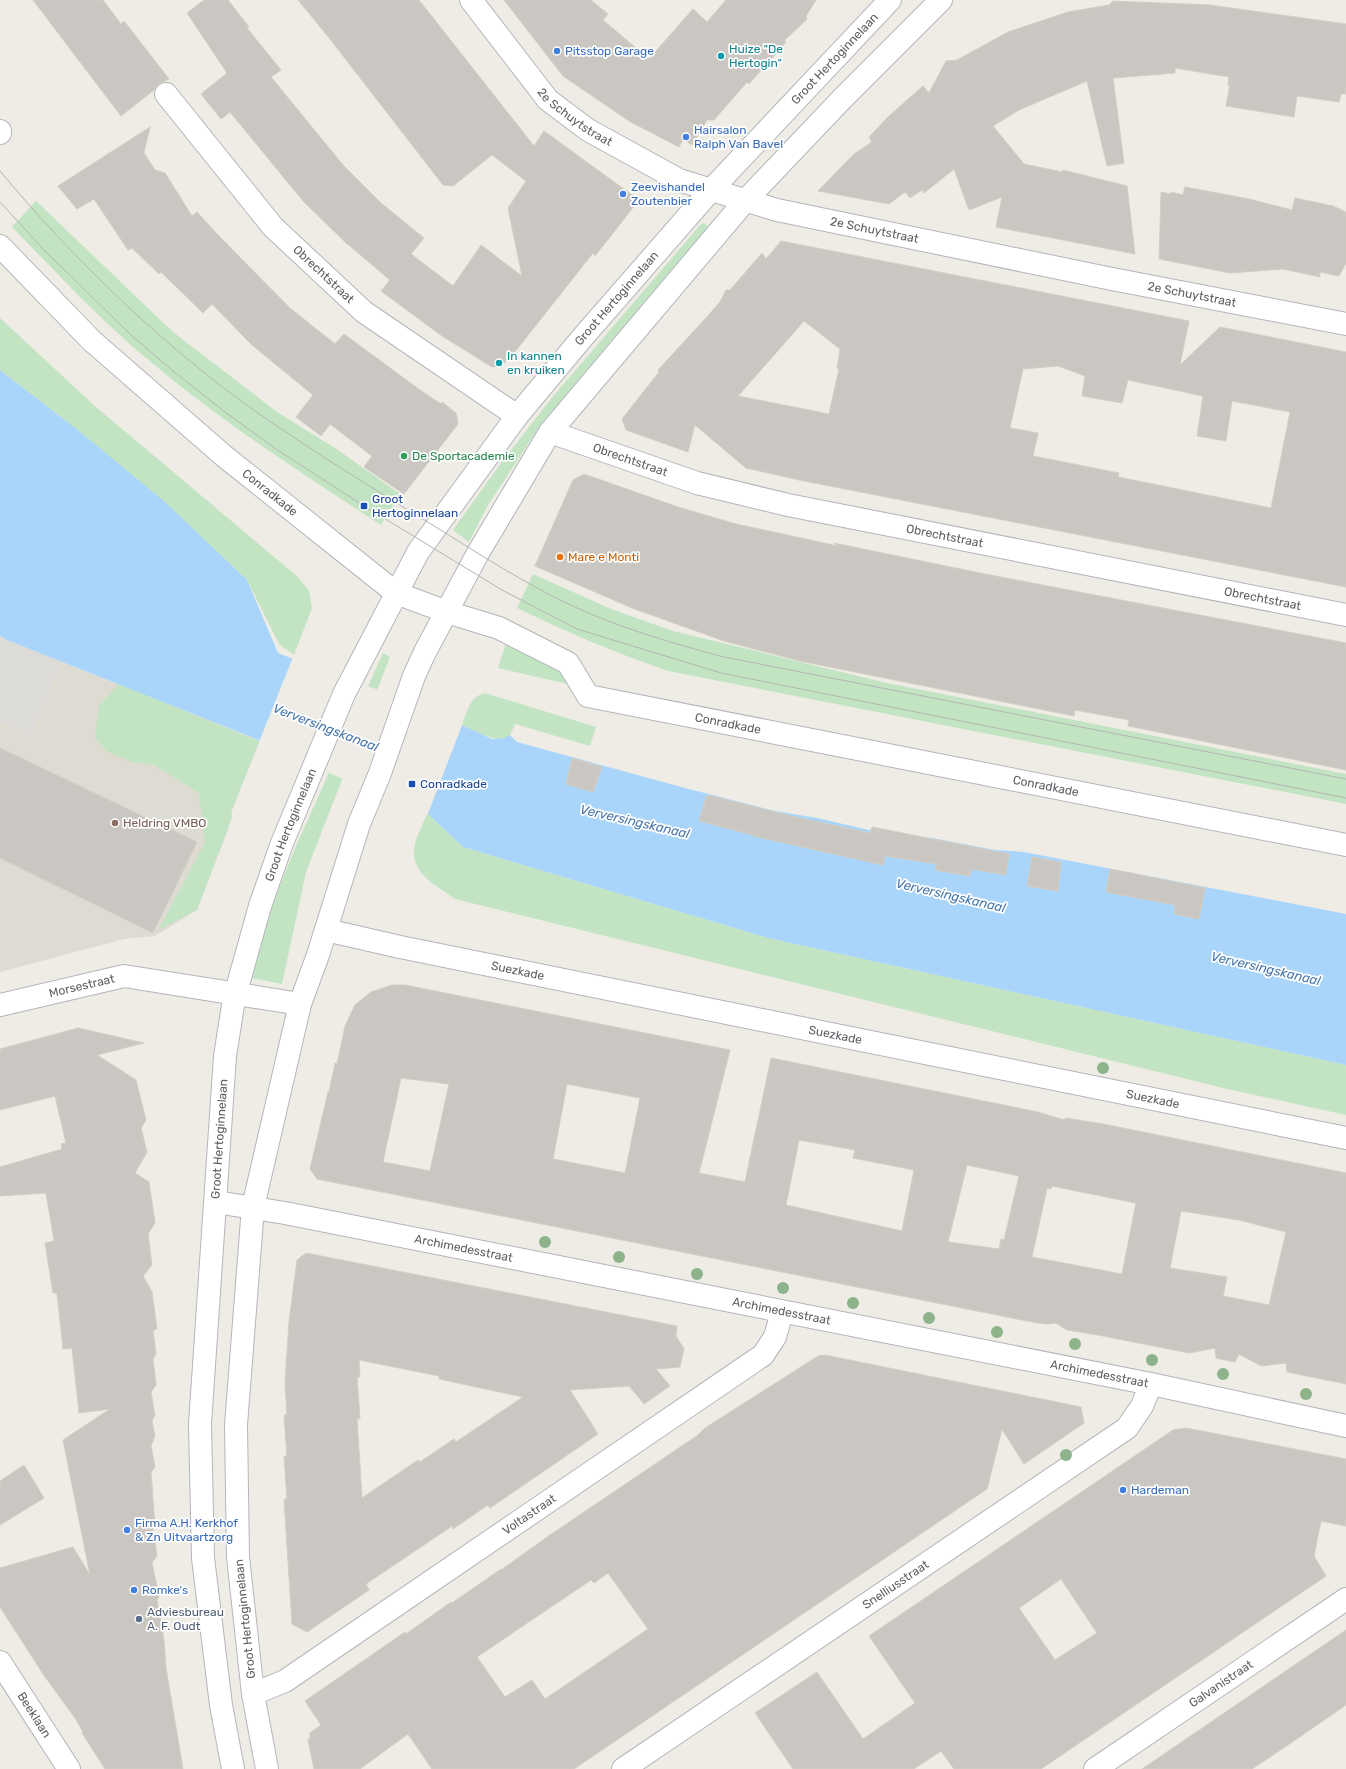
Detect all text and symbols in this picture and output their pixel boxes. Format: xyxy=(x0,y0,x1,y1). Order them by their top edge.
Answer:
street label: Groot Hertoginnelaan xyxy=(788,10,881,107)
place label: Huize "De Hertogin" xyxy=(729,42,783,70)
place label: Pitsstop Garage xyxy=(565,44,654,58)
marker: Pitsstop Garage xyxy=(552,46,562,56)
marker: Huize "De Hertogin" xyxy=(716,51,726,61)
street label: 2e Schuytstraat xyxy=(534,85,615,149)
place label: Hairsalon Ralph Van Bavel xyxy=(694,123,783,151)
marker: Hairsalon Ralph Van Bavel xyxy=(681,132,691,142)
place label: Zeevishandel Zoutenbier xyxy=(631,180,705,208)
marker: Zeevishandel Zoutenbier xyxy=(618,189,628,199)
street label: 2e Schuytstraat xyxy=(829,214,920,246)
street label: Obrechtstraat xyxy=(290,242,357,306)
street label: Groot Hertoginnelaan xyxy=(572,248,661,348)
street label: 2e Schuytstraat xyxy=(1147,279,1238,310)
place label: In kannen en kruiken xyxy=(507,349,565,377)
marker: In kannen en kruiken xyxy=(494,358,504,368)
street label: Obrechtstraat xyxy=(591,440,670,479)
place label: De Sportacademie xyxy=(412,449,515,463)
marker: De Sportacademie xyxy=(399,451,409,461)
street label: Conradkade xyxy=(239,466,301,519)
place label: Groot Hertoginnelaan xyxy=(372,492,458,520)
marker: Groot Hertoginnelaan xyxy=(359,501,369,511)
street label: Obrechtstraat xyxy=(905,521,985,550)
place label: Mare e Monti xyxy=(568,550,639,564)
marker: Mare e Monti xyxy=(555,552,565,562)
street label: Obrechtstraat xyxy=(1223,584,1303,613)
water label: Verversingskanaal xyxy=(271,700,382,756)
street label: Conradkade xyxy=(694,710,762,737)
street label: Groot Hertoginnelaan xyxy=(262,766,319,883)
street label: Conradkade xyxy=(1012,773,1080,799)
place label: Conradkade xyxy=(420,777,487,791)
marker: Conradkade xyxy=(407,779,417,789)
water label: Verversingskanaal xyxy=(578,802,692,843)
place label: Heldring VMBO xyxy=(123,816,206,830)
marker: Heldring VMBO xyxy=(110,818,120,828)
water label: Verversingskanaal xyxy=(894,876,1008,917)
water label: Verversingskanaal xyxy=(1209,949,1323,990)
street label: Suezkade xyxy=(490,959,546,983)
street label: Morsestraat xyxy=(48,971,116,1000)
street label: Suezkade xyxy=(807,1023,863,1047)
street label: Groot Hertoginnelaan xyxy=(208,1078,230,1199)
street label: Suezkade xyxy=(1125,1087,1181,1111)
street label: Archimedesstraat xyxy=(413,1232,514,1265)
street label: Archimedesstraat xyxy=(731,1294,832,1328)
street label: Archimedesstraat xyxy=(1049,1357,1150,1390)
place label: Hardeman xyxy=(1131,1483,1189,1497)
marker: Hardeman xyxy=(1118,1485,1128,1495)
street label: Voltastraat xyxy=(500,1491,559,1538)
place label: Firma A.H. Kerkhof & Zn Uitvaartzorg xyxy=(135,1516,238,1544)
marker: Firma A.H. Kerkhof & Zn Uitvaartzorg xyxy=(122,1525,132,1535)
street label: Snelliusstraat xyxy=(860,1557,931,1612)
street label: Groot Hertoginnelaan xyxy=(232,1559,258,1679)
place label: Romke's xyxy=(142,1583,188,1597)
marker: Romke's xyxy=(129,1585,139,1595)
place label: Adviesbureau A. F. Oudt xyxy=(147,1605,224,1633)
marker: Adviesbureau A. F. Oudt xyxy=(134,1614,144,1624)
street label: Galvanistraat xyxy=(1186,1657,1256,1710)
street label: Beeklaan xyxy=(14,1690,54,1740)

